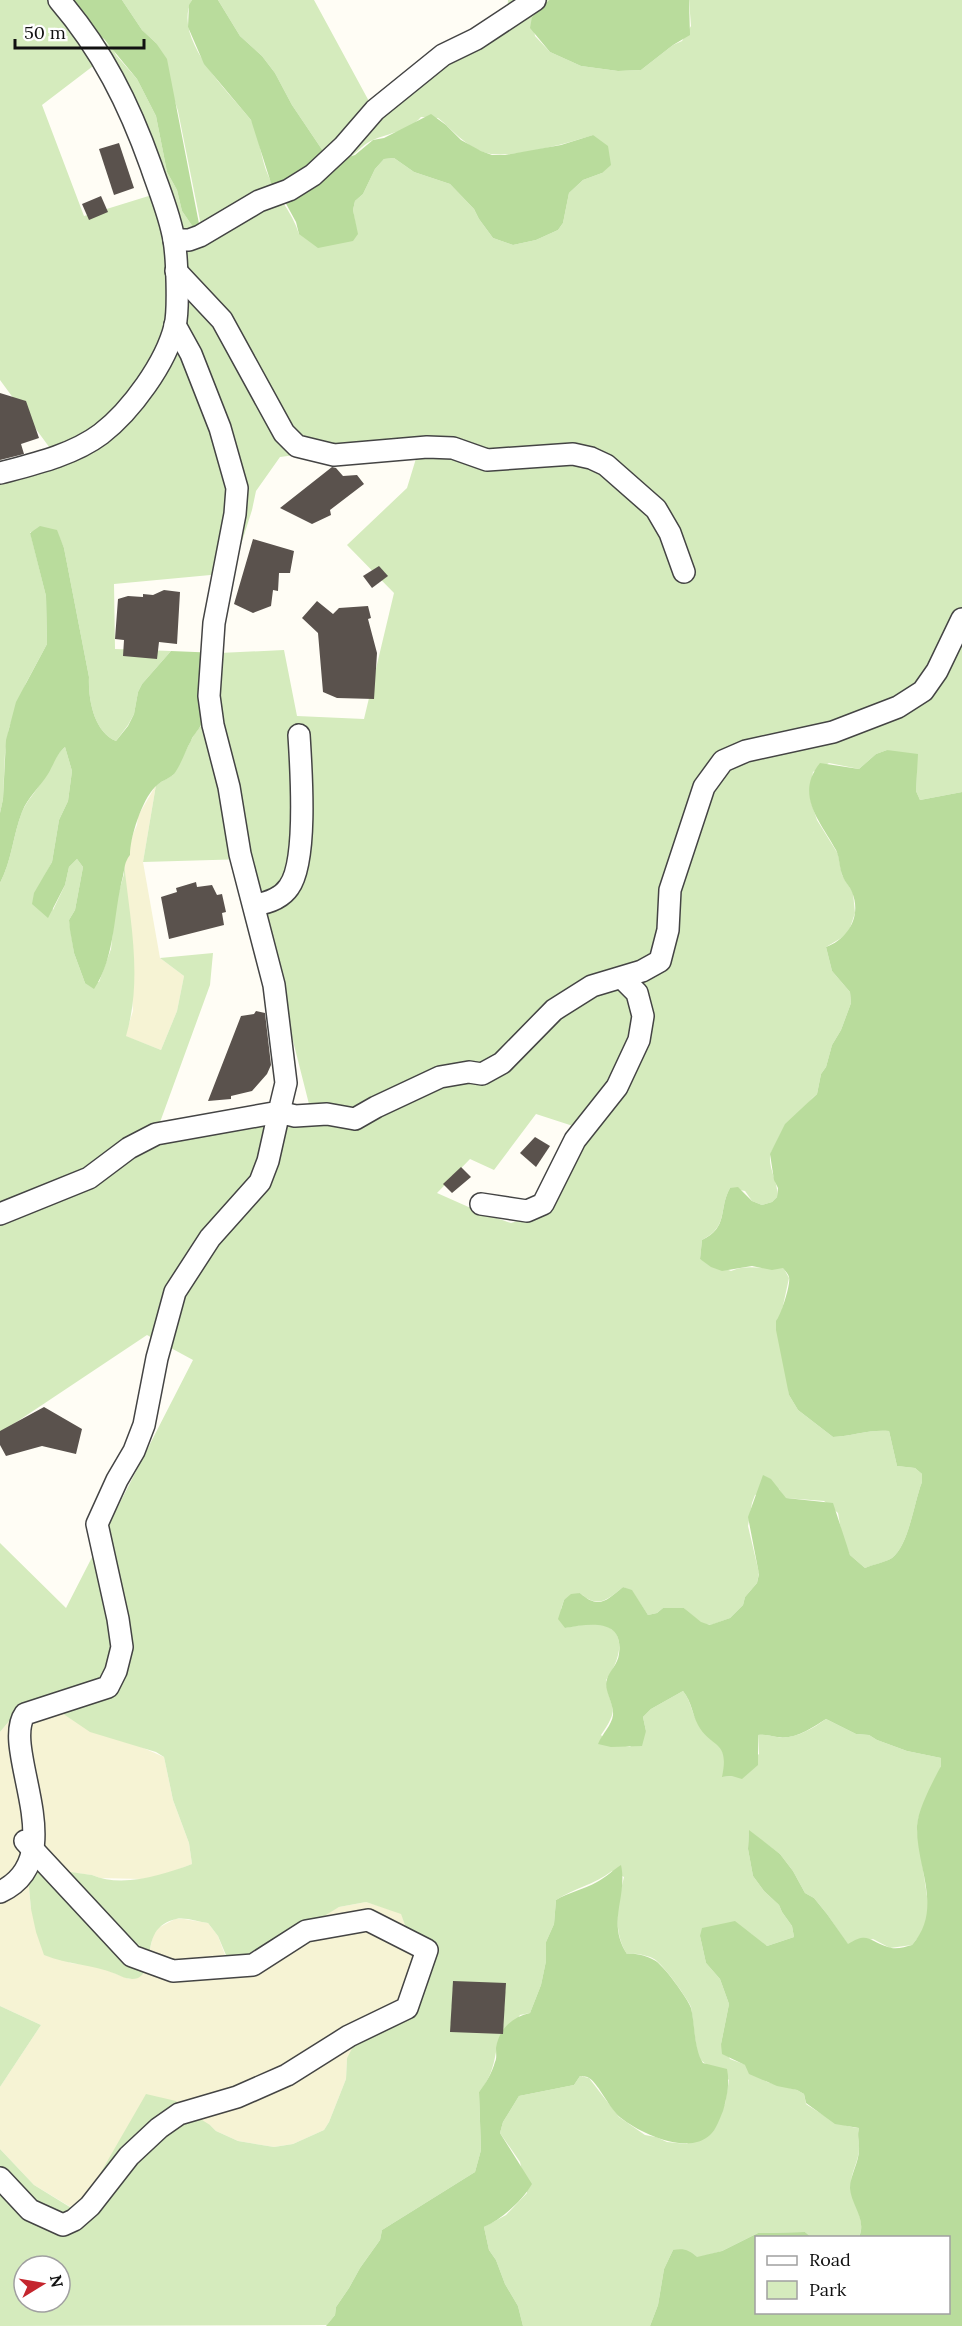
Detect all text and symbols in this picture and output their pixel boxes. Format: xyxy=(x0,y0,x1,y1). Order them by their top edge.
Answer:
scale bar xyxy=(15,12,144,50)
text: 50 m xyxy=(24,21,66,44)
legend xyxy=(755,2236,950,2314)
text: Road xyxy=(809,2248,851,2271)
north arrow xyxy=(12,2254,72,2314)
text: N xyxy=(46,2273,68,2289)
text: Park xyxy=(809,2278,847,2301)

